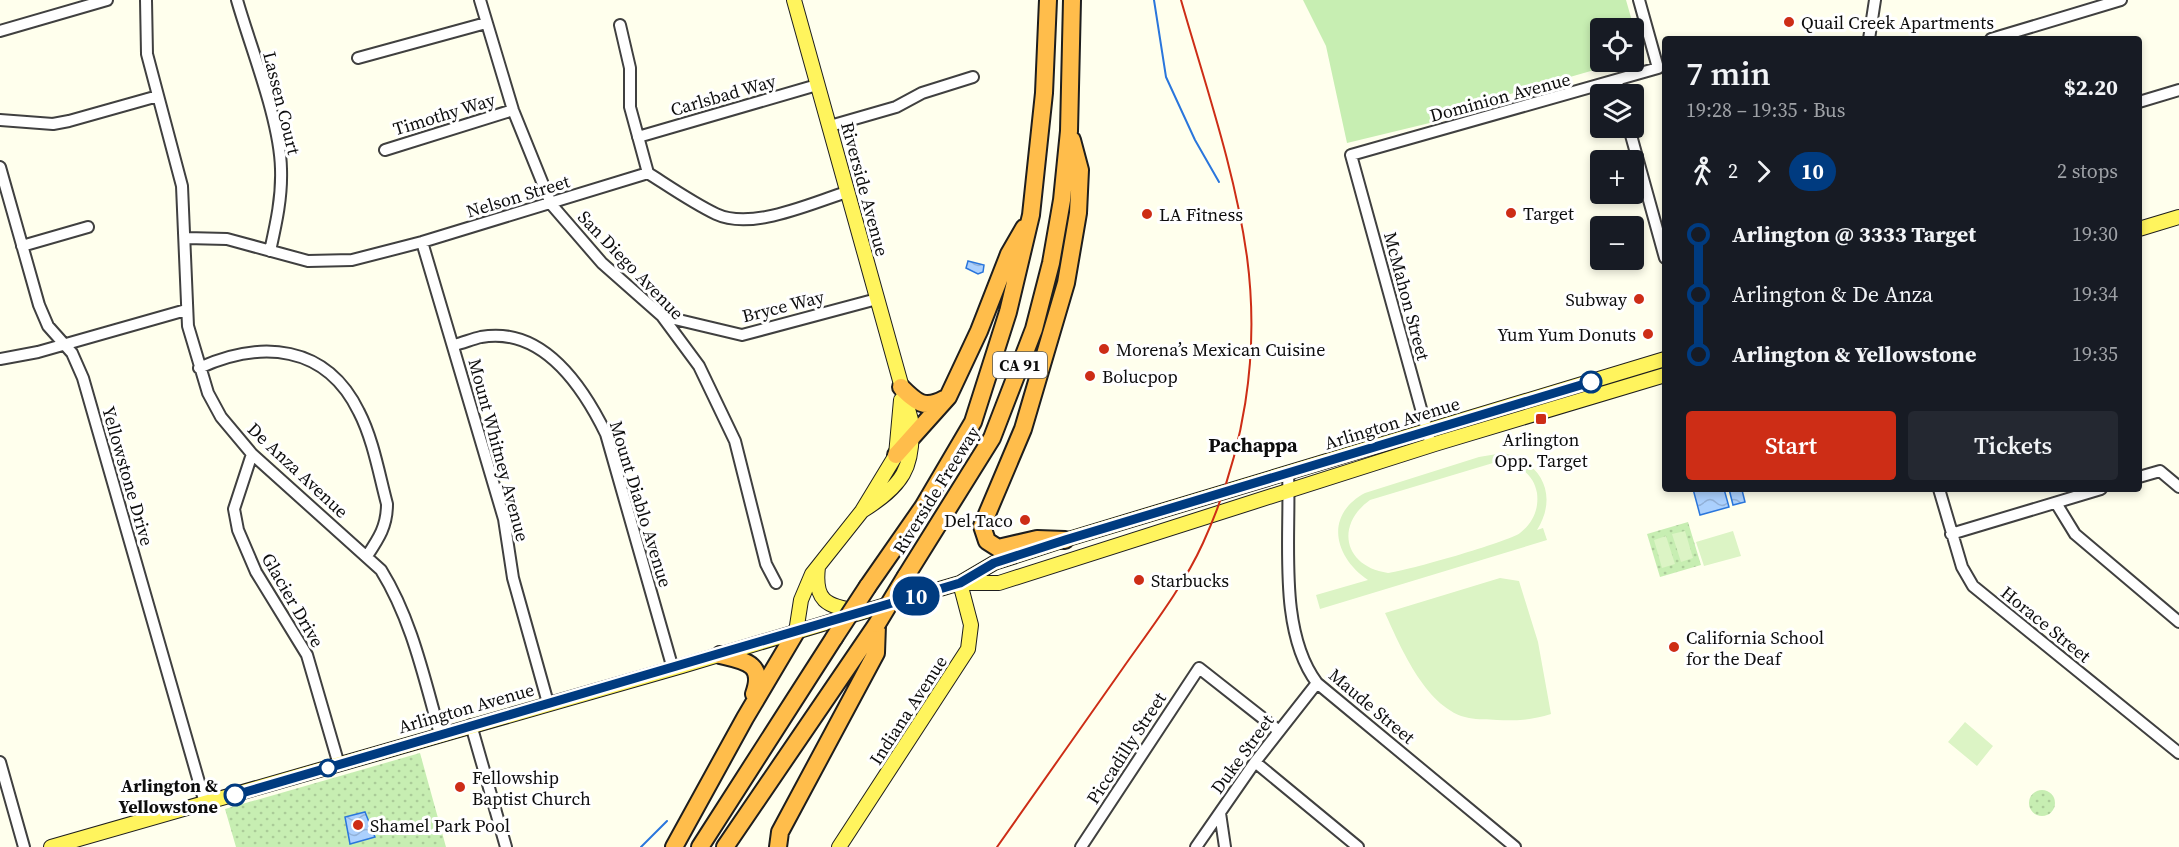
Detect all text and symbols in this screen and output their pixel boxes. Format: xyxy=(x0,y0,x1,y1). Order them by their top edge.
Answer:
place label: Quail Creek Apartments xyxy=(1801,10,1994,35)
marker: Quail Creek Apartments xyxy=(1782,15,1796,29)
map controls xyxy=(1590,18,1644,270)
button: locate xyxy=(1590,18,1644,72)
street label: Lassen Court xyxy=(257,49,307,157)
text: 7 min xyxy=(1686,51,1771,96)
street label: Dominion Avenue xyxy=(1427,66,1573,128)
street label: Carlsbad Way xyxy=(667,68,779,122)
text: $2.20 xyxy=(2064,72,2118,102)
button: layers xyxy=(1590,84,1644,138)
street label: Timothy Way xyxy=(390,86,499,141)
text: 19:28 – 19:35 · Bus xyxy=(1686,96,1845,124)
street label: Riverside Avenue xyxy=(835,119,895,259)
button: + xyxy=(1590,150,1644,204)
icon: walk xyxy=(1686,155,1719,188)
icon: forward xyxy=(1747,155,1780,188)
text: 2 xyxy=(1728,157,1738,185)
text: 10 xyxy=(1801,157,1824,186)
text: 2 stops xyxy=(2057,157,2118,185)
street label: Nelson Street xyxy=(463,168,573,224)
place label: Target xyxy=(1523,201,1574,226)
place label: LA Fitness xyxy=(1159,202,1243,227)
street label: San Diego Avenue xyxy=(572,205,690,325)
marker: Target xyxy=(1504,206,1518,220)
marker: LA Fitness xyxy=(1140,207,1154,221)
button: − xyxy=(1590,216,1644,270)
text: Arlington @ 3333 Target xyxy=(1732,219,1976,249)
text: 19:30 xyxy=(2072,220,2118,248)
street label: McMahon Street xyxy=(1378,229,1436,363)
text: Arlington & De Anza xyxy=(1732,279,1933,309)
text: 19:34 xyxy=(2072,280,2118,308)
street label: Bryce Way xyxy=(739,284,827,328)
place label: Subway xyxy=(1565,287,1628,312)
marker: Subway xyxy=(1632,292,1646,306)
place label: Yum Yum Donuts xyxy=(1497,322,1636,347)
marker: Yum Yum Donuts xyxy=(1641,327,1655,341)
place label: Morena’s Mexican Cuisine xyxy=(1116,337,1325,362)
text: Arlington & Yellowstone xyxy=(1732,339,1976,369)
text: 19:35 xyxy=(2072,340,2118,368)
marker: Morena’s Mexican Cuisine xyxy=(1097,342,1111,356)
road number: CA 91 xyxy=(993,352,1047,378)
street label: Mount Whitney Avenue xyxy=(463,356,535,544)
place label: Bolucpop xyxy=(1102,364,1178,389)
marker: Bolucpop xyxy=(1083,369,1097,383)
unlabelled marker xyxy=(1580,371,1602,393)
street label: Arlington Avenue xyxy=(1321,391,1463,455)
street label: Yellowstone Drive xyxy=(96,403,160,549)
button: Start xyxy=(1686,411,1896,480)
button: Tickets xyxy=(1908,411,2118,480)
marker: Arlington Opp. Target xyxy=(1534,412,1548,426)
street label: De Anza Avenue xyxy=(242,417,354,523)
street label: Mount Diablo Avenue xyxy=(604,418,678,590)
street label: Riverside Freeway xyxy=(887,421,986,559)
place label: Arlington Opp. Target xyxy=(1494,427,1588,473)
district label: Pachappa xyxy=(1208,431,1298,459)
place label: Del Taco xyxy=(944,508,1013,533)
marker: Del Taco xyxy=(1018,513,1032,527)
street label: Glacier Drive xyxy=(256,548,330,652)
place label: Starbucks xyxy=(1151,568,1229,593)
marker: Starbucks xyxy=(1132,573,1146,587)
line badge: 10 xyxy=(889,576,943,616)
street label: Horace Street xyxy=(1996,580,2096,668)
text: 10 xyxy=(905,582,927,611)
place label: California School for the Deaf xyxy=(1686,625,1824,671)
marker: California School for the Deaf xyxy=(1667,640,1681,654)
street label: Indiana Avenue xyxy=(863,651,953,769)
street label: Maude Street xyxy=(1324,663,1421,750)
street label: Arlington Avenue xyxy=(395,677,537,739)
street label: Piccadilly Street xyxy=(1080,687,1172,809)
street label: Duke Street xyxy=(1205,709,1279,799)
unlabelled marker xyxy=(319,759,337,777)
place label: Fellowship Baptist Church xyxy=(472,765,591,811)
place label: Arlington & Yellowstone xyxy=(118,773,218,819)
marker: Fellowship Baptist Church xyxy=(453,780,467,794)
marker: Arlington & Yellowstone xyxy=(224,784,246,806)
place label: Shamel Park Pool xyxy=(370,813,510,838)
marker: Shamel Park Pool xyxy=(351,818,365,832)

